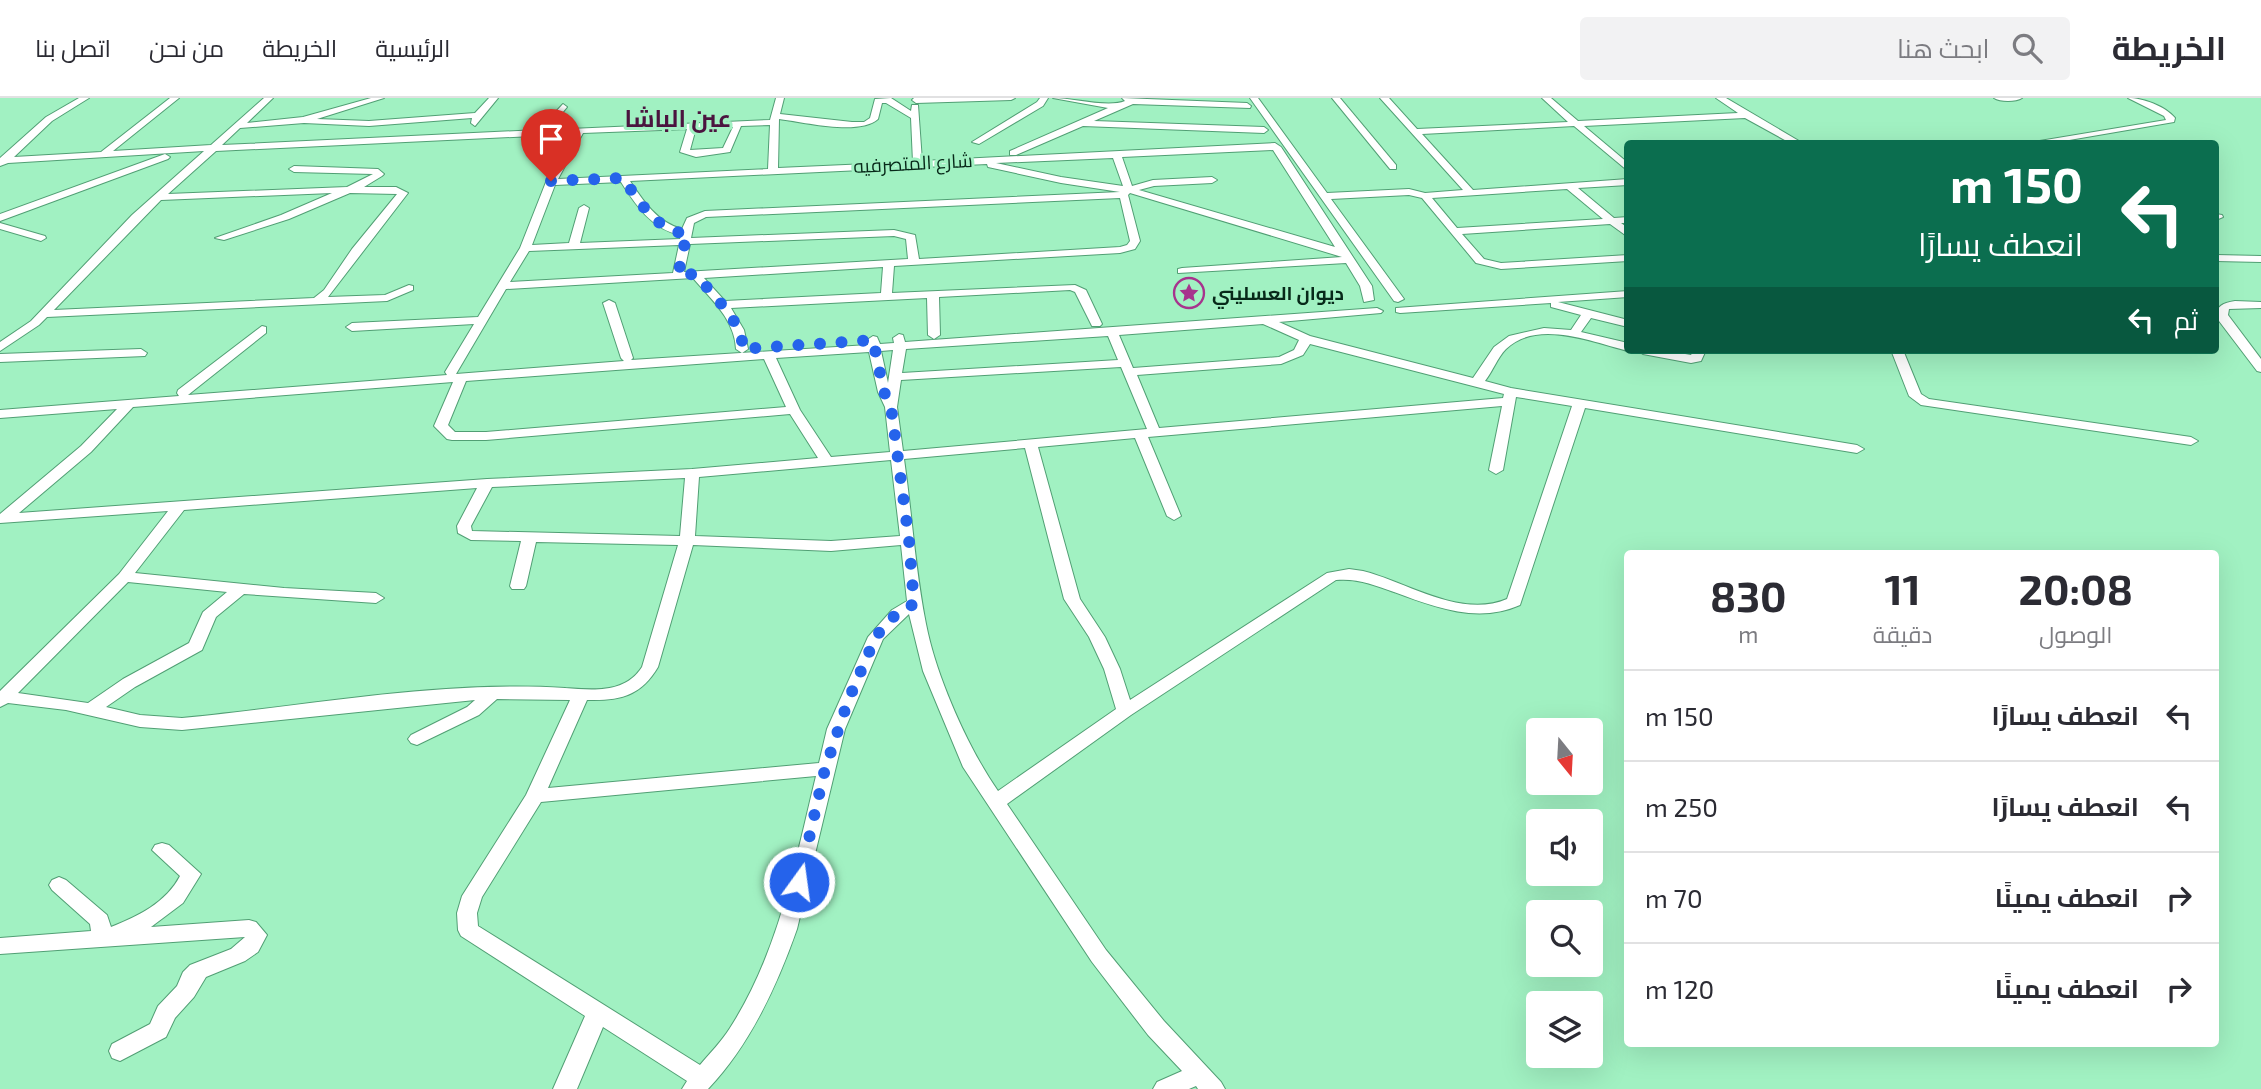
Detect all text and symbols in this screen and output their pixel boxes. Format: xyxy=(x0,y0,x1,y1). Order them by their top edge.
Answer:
search box xyxy=(1580,17,2070,80)
text: الخريطة xyxy=(2112,27,2226,67)
icon: search xyxy=(2008,29,2046,67)
text: ابحث هنا xyxy=(1897,32,1990,63)
text: اتصل بنا xyxy=(35,33,111,62)
text: من نحن xyxy=(149,33,224,62)
text: الخريطة xyxy=(262,33,337,62)
text: الرئيسية xyxy=(375,33,450,62)
district label: عين الباشا xyxy=(625,103,731,133)
pin xyxy=(521,109,581,181)
icon: arrive xyxy=(532,120,570,158)
street label: شارع المتصرفيه xyxy=(853,148,973,180)
text: 150 m xyxy=(1950,154,2083,213)
icon: left xyxy=(2107,168,2198,259)
text: انعطف يسارًا xyxy=(1918,224,2083,262)
place icon: ديوان العسليني xyxy=(1172,276,1206,310)
place label: ديوان العسليني xyxy=(1212,281,1344,309)
icon: left xyxy=(2122,301,2160,339)
text: ثم xyxy=(2174,304,2198,335)
text: 11 xyxy=(1884,563,1921,613)
text: 20:08 xyxy=(2019,563,2133,613)
text: 830 xyxy=(1710,570,1787,620)
text: m xyxy=(1738,620,1758,648)
text: دقيقة xyxy=(1873,620,1932,648)
text: الوصول xyxy=(2039,620,2112,648)
icon: left xyxy=(2160,697,2198,735)
text: انعطف يسارًا xyxy=(1992,699,2139,730)
text: 150 m xyxy=(1645,700,1714,731)
north arrow xyxy=(1526,718,1603,794)
map controls xyxy=(1526,718,1603,1068)
icon: left xyxy=(2160,788,2198,826)
text: انعطف يسارًا xyxy=(1992,790,2139,821)
text: 250 m xyxy=(1645,791,1718,822)
button: sound xyxy=(1526,809,1603,886)
position arrow xyxy=(762,845,836,919)
icon: right xyxy=(2160,879,2198,917)
text: انعطف يمينًا xyxy=(1995,881,2139,912)
text: 70 m xyxy=(1645,882,1703,913)
button: search xyxy=(1526,900,1603,977)
icon: right xyxy=(2160,970,2198,1008)
text: انعطف يمينًا xyxy=(1995,972,2139,1003)
text: 120 m xyxy=(1645,973,1714,1004)
button: layers xyxy=(1526,991,1603,1068)

